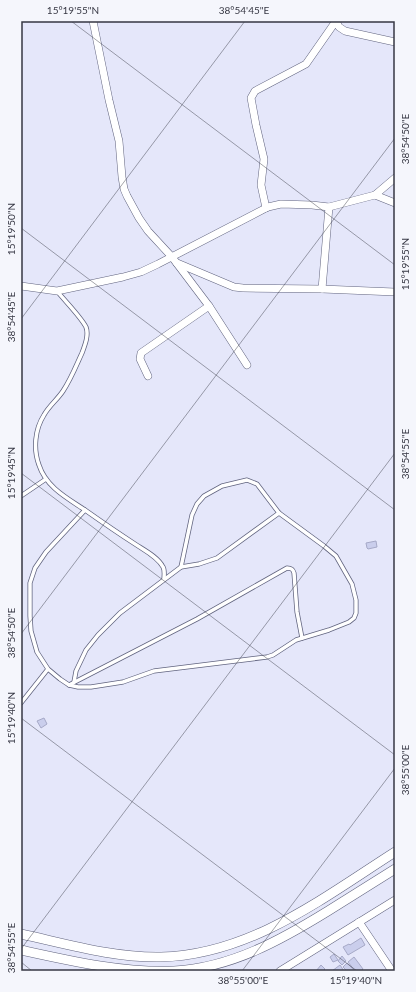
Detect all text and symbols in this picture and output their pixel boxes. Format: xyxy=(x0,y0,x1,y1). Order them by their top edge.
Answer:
text: 15°19'55"N xyxy=(47,4,99,16)
text: 38°54'45"E xyxy=(219,4,269,16)
text: 38°54'50"E xyxy=(399,114,411,164)
text: 15°19'50"N xyxy=(5,203,17,255)
text: 15°19'55"N xyxy=(399,238,411,290)
text: 38°54'45"E xyxy=(5,292,17,342)
text: 38°54'55"E xyxy=(399,429,411,479)
text: 15°19'45"N xyxy=(5,447,17,499)
text: 38°54'50"E xyxy=(5,608,17,658)
text: 15°19'40"N xyxy=(5,692,17,744)
text: 38°55'00"E xyxy=(399,745,411,795)
text: 38°54'55"E xyxy=(5,923,17,973)
text: 38°55'00"E xyxy=(218,974,268,986)
text: 15°19'40"N xyxy=(330,974,382,986)

